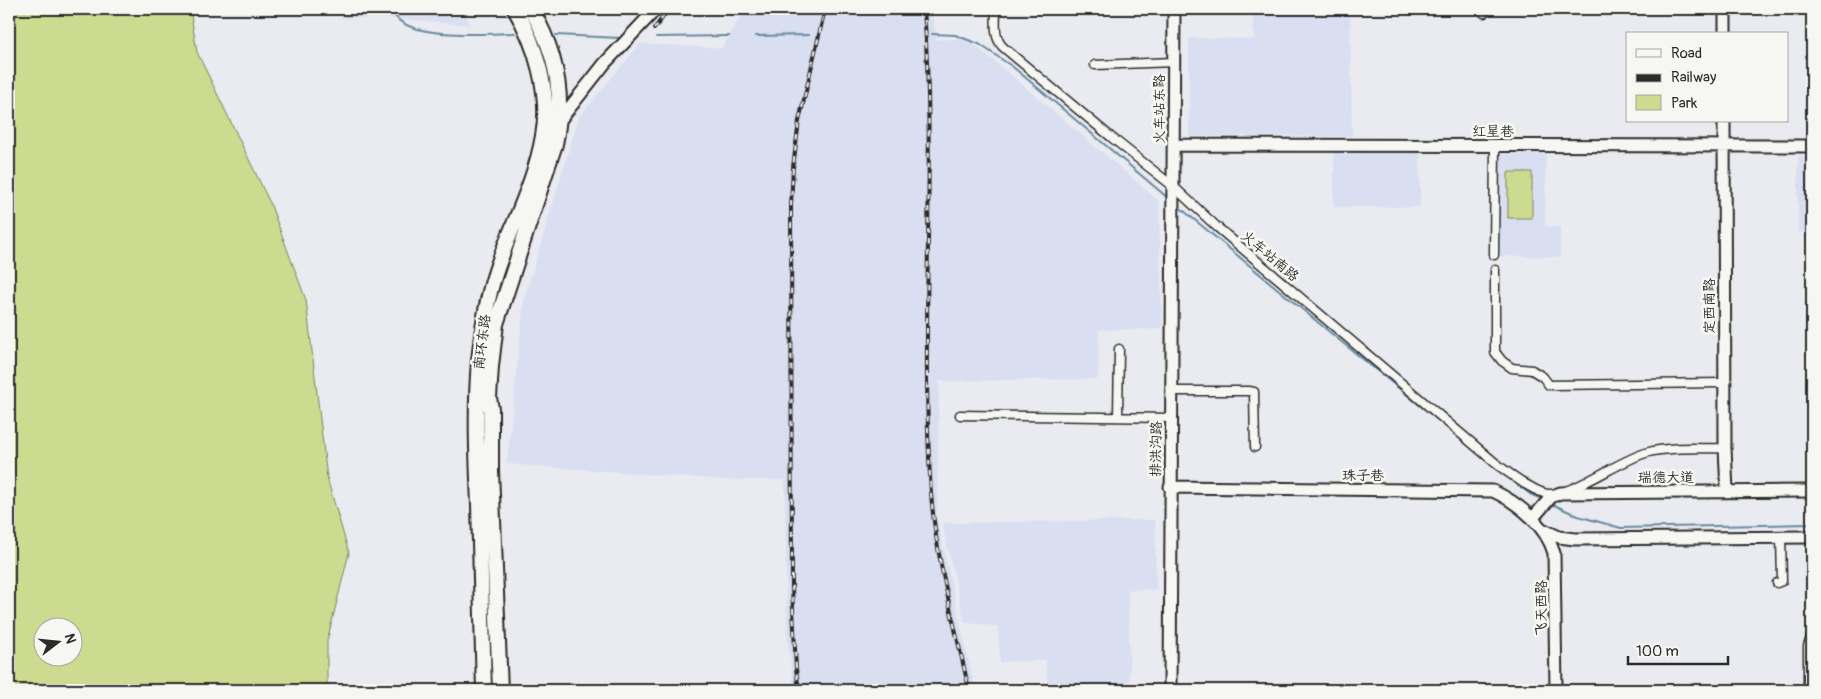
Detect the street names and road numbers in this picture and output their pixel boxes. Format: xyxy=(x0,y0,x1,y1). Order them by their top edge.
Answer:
street label: 火车站东路 xyxy=(1151,74,1168,144)
street label: 红星巷 xyxy=(1472,123,1515,140)
street label: 火车站南路 xyxy=(1238,227,1302,285)
street label: 定西南路 xyxy=(1701,278,1718,334)
street label: 南环东路 xyxy=(470,313,494,371)
street label: 排洪沟路 xyxy=(1147,421,1165,477)
street label: 珠子巷 xyxy=(1342,467,1385,484)
street label: 瑞德大道 xyxy=(1637,469,1694,486)
street label: 飞天西路 xyxy=(1533,580,1550,636)

